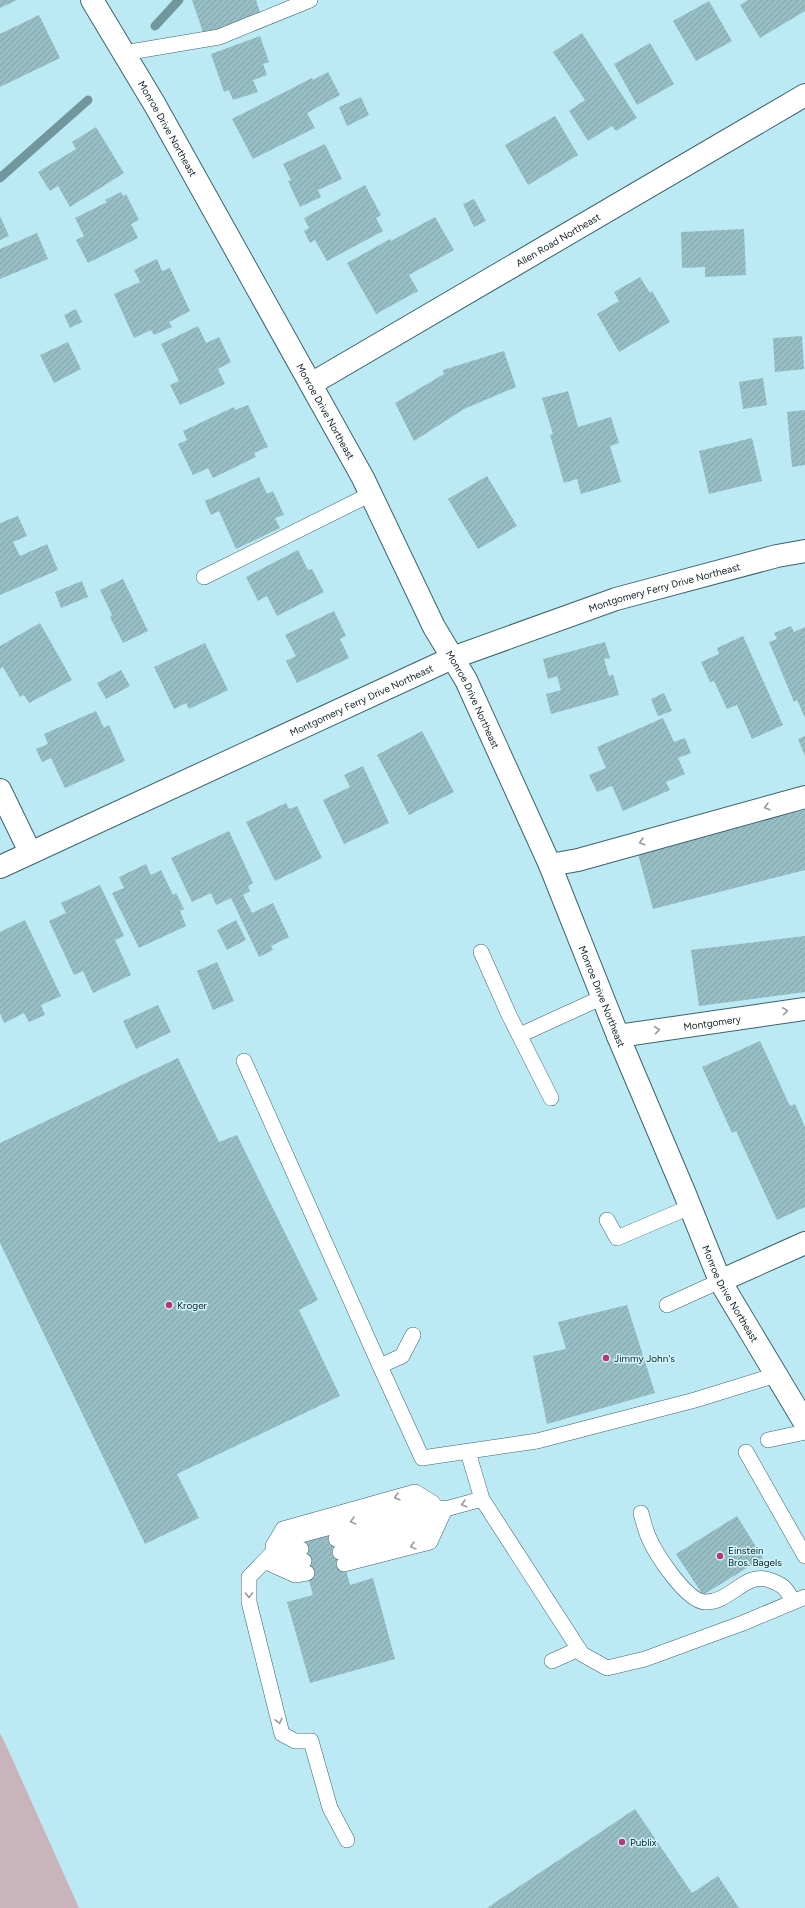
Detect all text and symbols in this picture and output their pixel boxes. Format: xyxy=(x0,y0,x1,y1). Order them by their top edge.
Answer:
street label: Monroe Drive Northeast xyxy=(135,78,200,179)
street label: Allen Road Northeast xyxy=(513,210,603,269)
street label: Monroe Drive Northeast xyxy=(294,361,358,462)
street label: Montgomery Ferry Drive Northeast xyxy=(587,560,742,615)
street label: Monroe Drive Northeast xyxy=(443,648,503,751)
street label: Montgomery Ferry Drive Northeast xyxy=(287,661,435,739)
one-way arrow xyxy=(764,803,771,811)
one-way arrow xyxy=(639,837,646,846)
street label: Monroe Drive Northeast xyxy=(576,944,628,1049)
one-way arrow xyxy=(782,1007,789,1016)
street label: Montgomery xyxy=(682,1012,742,1033)
one-way arrow xyxy=(654,1026,660,1035)
street label: Monroe Drive Northeast xyxy=(700,1243,762,1345)
place label: Kroger xyxy=(177,1299,208,1312)
marker: Kroger xyxy=(164,1300,174,1310)
place label: Jimmy John's xyxy=(614,1352,675,1365)
marker: Jimmy John's xyxy=(601,1353,611,1363)
one-way arrow xyxy=(394,1492,401,1501)
one-way arrow xyxy=(460,1499,467,1508)
one-way arrow xyxy=(349,1516,356,1525)
one-way arrow xyxy=(410,1541,417,1550)
place label: Einstein Bros. Bagels xyxy=(728,1544,782,1569)
marker: Einstein Bros. Bagels xyxy=(715,1551,725,1561)
one-way arrow xyxy=(245,1592,253,1598)
one-way arrow xyxy=(275,1718,283,1724)
place label: Publix xyxy=(630,1836,657,1849)
marker: Publix xyxy=(617,1837,627,1847)

